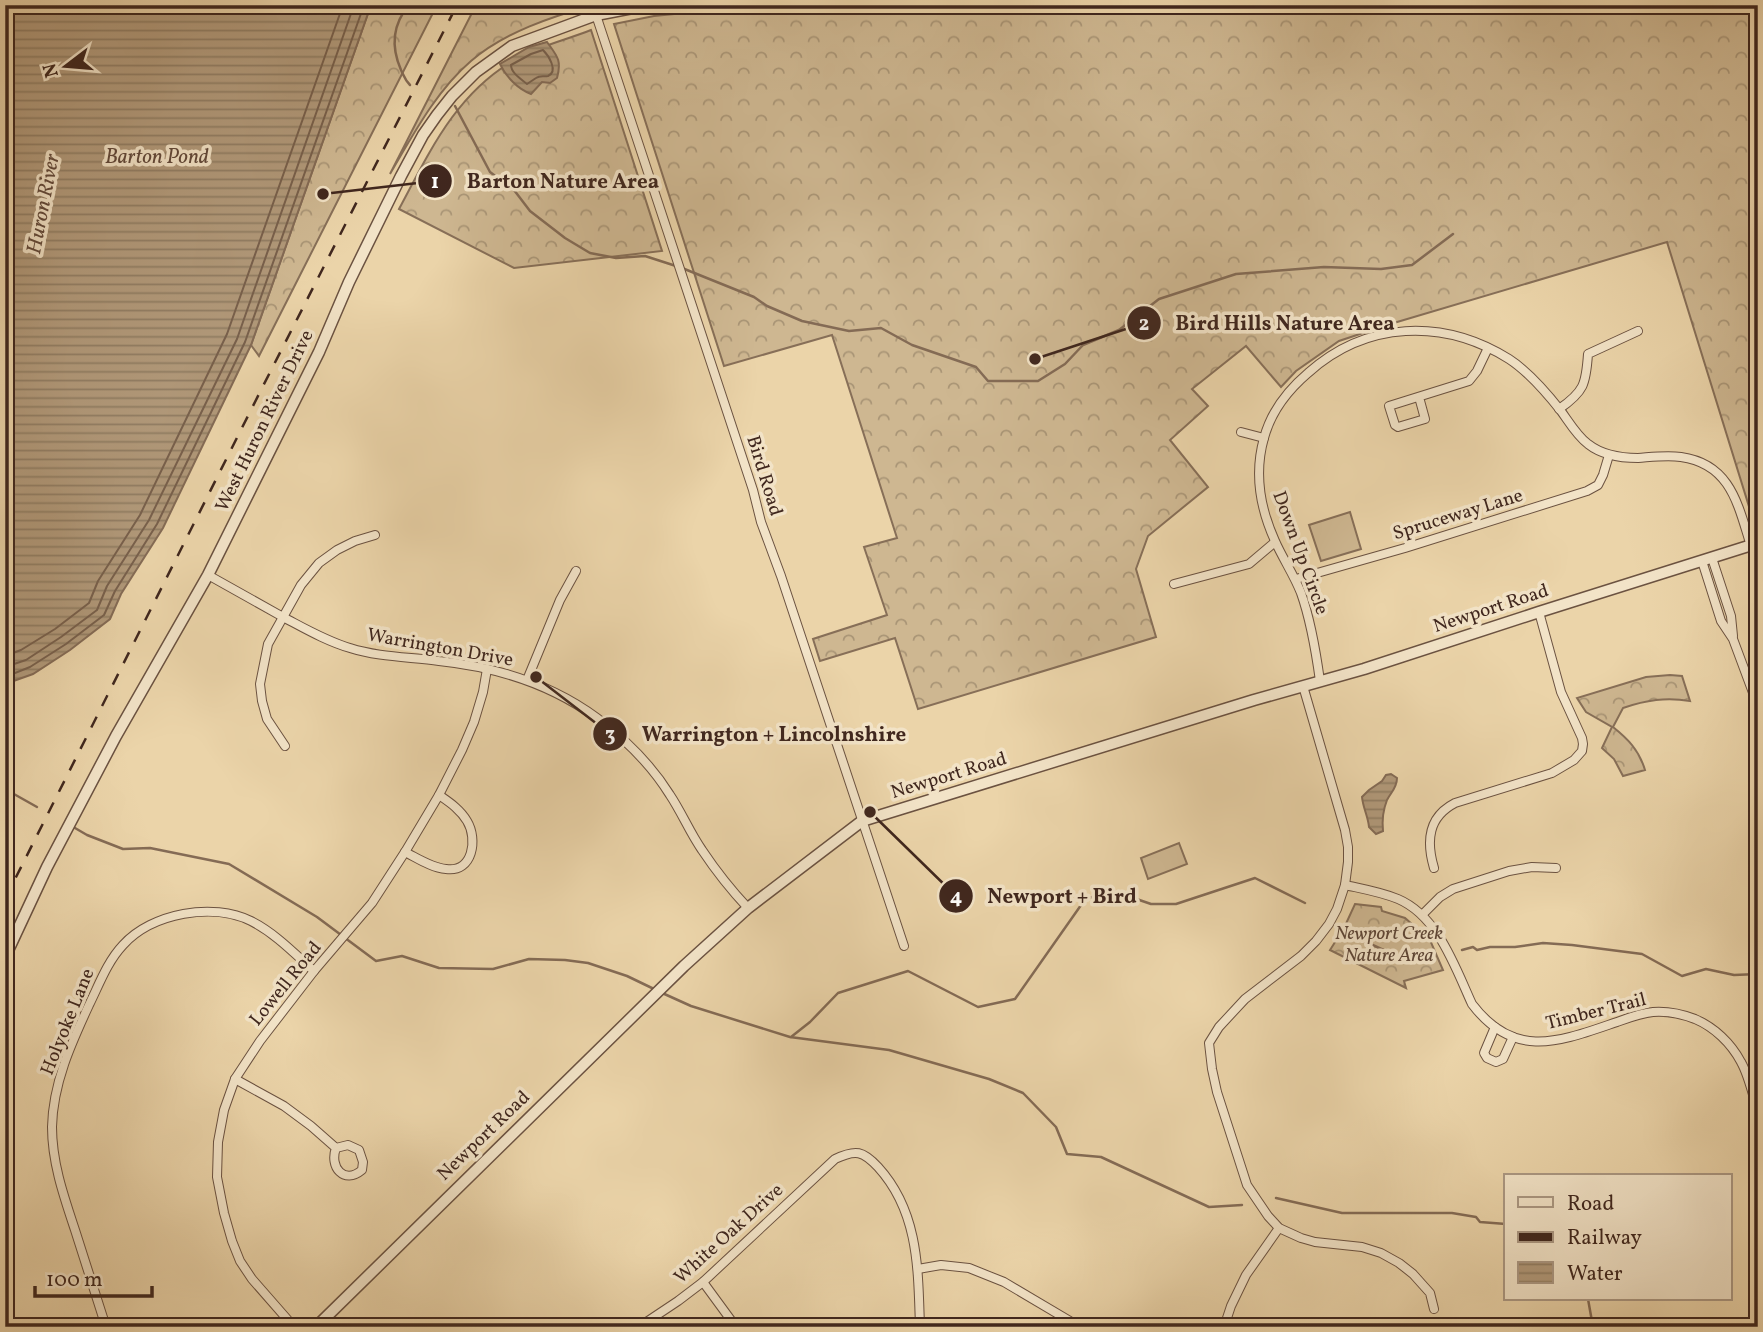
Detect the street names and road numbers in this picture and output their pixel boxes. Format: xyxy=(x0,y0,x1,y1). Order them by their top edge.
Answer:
street label: West Huron River Drive xyxy=(210,326,320,516)
street label: Bird Road xyxy=(739,433,789,519)
street label: Spruceway Lane xyxy=(1390,483,1526,547)
street label: Down Up Circle xyxy=(1266,487,1334,619)
street label: Newport Road xyxy=(1430,578,1552,640)
street label: Warrington Drive xyxy=(365,622,515,674)
street label: Newport Road xyxy=(888,746,1010,806)
street label: Lowell Road xyxy=(244,936,328,1032)
street label: Holyoke Lane xyxy=(35,965,101,1079)
street label: Timber Trail xyxy=(1543,987,1649,1037)
street label: Newport Road xyxy=(432,1085,536,1187)
street label: White Oak Drive xyxy=(669,1178,789,1290)

